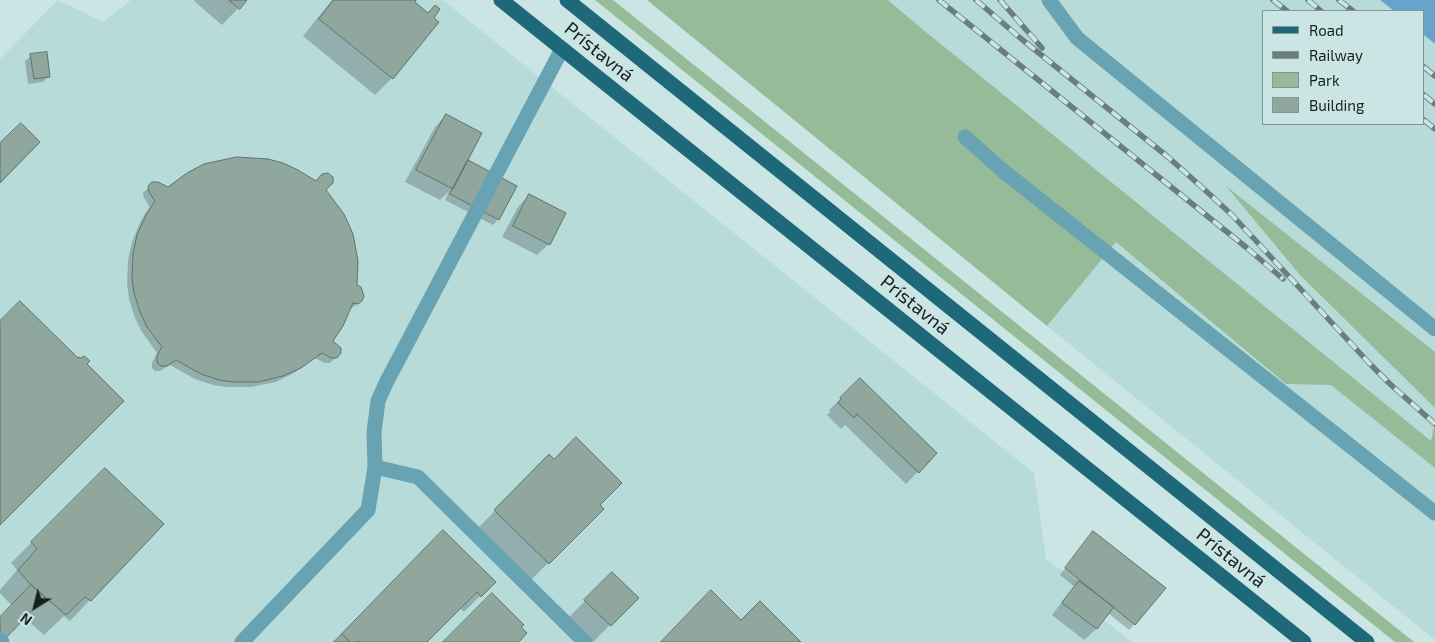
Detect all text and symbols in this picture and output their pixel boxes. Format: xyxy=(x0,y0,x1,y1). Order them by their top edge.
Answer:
legend xyxy=(1262,10,1425,125)
street label: Prístavná xyxy=(560,17,638,87)
text: Road xyxy=(1309,21,1344,39)
text: Railway xyxy=(1309,46,1363,64)
text: Park xyxy=(1309,71,1340,89)
text: Building xyxy=(1309,96,1364,114)
street label: Prístavná xyxy=(876,270,954,340)
street label: Prístavná xyxy=(1192,523,1270,593)
north arrow xyxy=(10,582,60,632)
text: N xyxy=(17,610,35,629)

